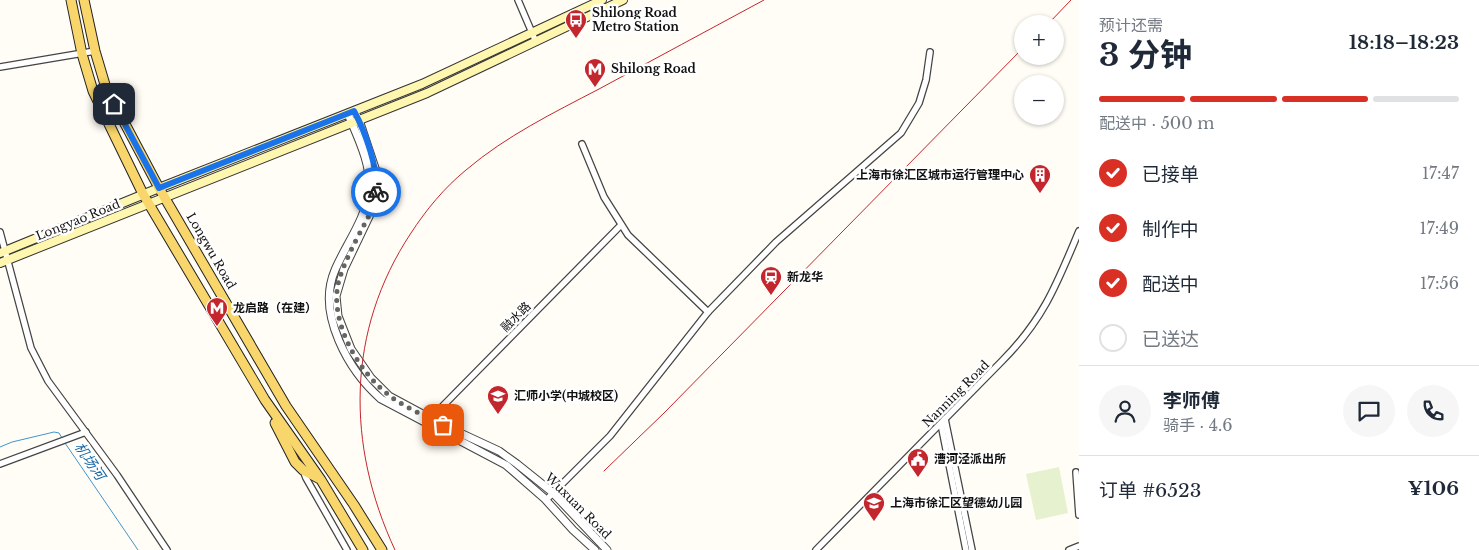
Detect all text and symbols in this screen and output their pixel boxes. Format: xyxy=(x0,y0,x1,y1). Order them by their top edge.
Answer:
place label: Shilong Road Metro Station xyxy=(592,5,679,34)
bus stop icon: Shilong Road Metro Station xyxy=(564,8,588,39)
map controls xyxy=(1014,15,1064,125)
button: + xyxy=(1014,15,1064,65)
text: 预计还需 xyxy=(1099,15,1163,35)
text: 18:18–18:23 xyxy=(1349,31,1459,54)
text: 3 分钟 xyxy=(1099,35,1192,75)
metro station icon: Shilong Road xyxy=(583,57,607,88)
place label: Shilong Road xyxy=(611,61,697,76)
button: − xyxy=(1014,75,1064,125)
pin xyxy=(93,83,135,125)
icon: home xyxy=(100,90,128,118)
text: 配送中 · 500 m xyxy=(1099,113,1214,133)
icon: check xyxy=(1099,159,1127,187)
building icon: 上海市徐汇区城市运行管理中心 xyxy=(1028,163,1052,194)
text: 已接单 xyxy=(1142,163,1199,186)
text: 17:47 xyxy=(1422,163,1459,183)
courier xyxy=(351,167,401,217)
place label: 上海市徐汇区城市运行管理中心 xyxy=(856,167,1024,182)
icon: bike xyxy=(362,178,390,206)
street label: Longyao Road xyxy=(34,196,122,243)
street label: Longwu Road xyxy=(184,210,239,292)
icon: check xyxy=(1099,214,1127,242)
text: 制作中 xyxy=(1142,218,1199,241)
text: 17:49 xyxy=(1420,218,1459,238)
station icon: 新龙华 xyxy=(759,265,783,296)
place label: 新龙华 xyxy=(787,269,823,284)
icon: check xyxy=(1099,269,1127,297)
text: 配送中 xyxy=(1142,273,1199,296)
text: 17:56 xyxy=(1420,273,1459,293)
metro station icon: 龙启路（在建） xyxy=(205,296,229,327)
street label: 融水路 xyxy=(498,299,534,335)
place label: 龙启路（在建） xyxy=(233,300,317,315)
text: 已送达 xyxy=(1142,328,1199,351)
street label: Nanning Road xyxy=(919,357,992,430)
school or university icon: 汇师小学(中城校区) xyxy=(486,384,510,415)
button: person xyxy=(1099,385,1151,437)
button: chat xyxy=(1343,385,1395,437)
button: phone xyxy=(1407,385,1459,437)
place label: 汇师小学(中城校区) xyxy=(514,388,618,403)
text: 李师傅 xyxy=(1163,389,1220,412)
pin xyxy=(422,404,464,446)
icon: bag xyxy=(429,411,457,439)
text: 骑手 · 4.6 xyxy=(1163,415,1232,435)
water label: 机场河 xyxy=(71,439,111,486)
public building icon: 漕河泾派出所 xyxy=(906,447,930,478)
place label: 漕河泾派出所 xyxy=(934,451,1006,466)
street label: Wuxuan Road xyxy=(541,469,615,542)
text: ¥106 xyxy=(1407,477,1459,500)
text: 订单 #6523 xyxy=(1099,479,1202,502)
school or university icon: 上海市徐汇区望德幼儿园 xyxy=(862,491,886,522)
place label: 上海市徐汇区望德幼儿园 xyxy=(890,495,1022,510)

